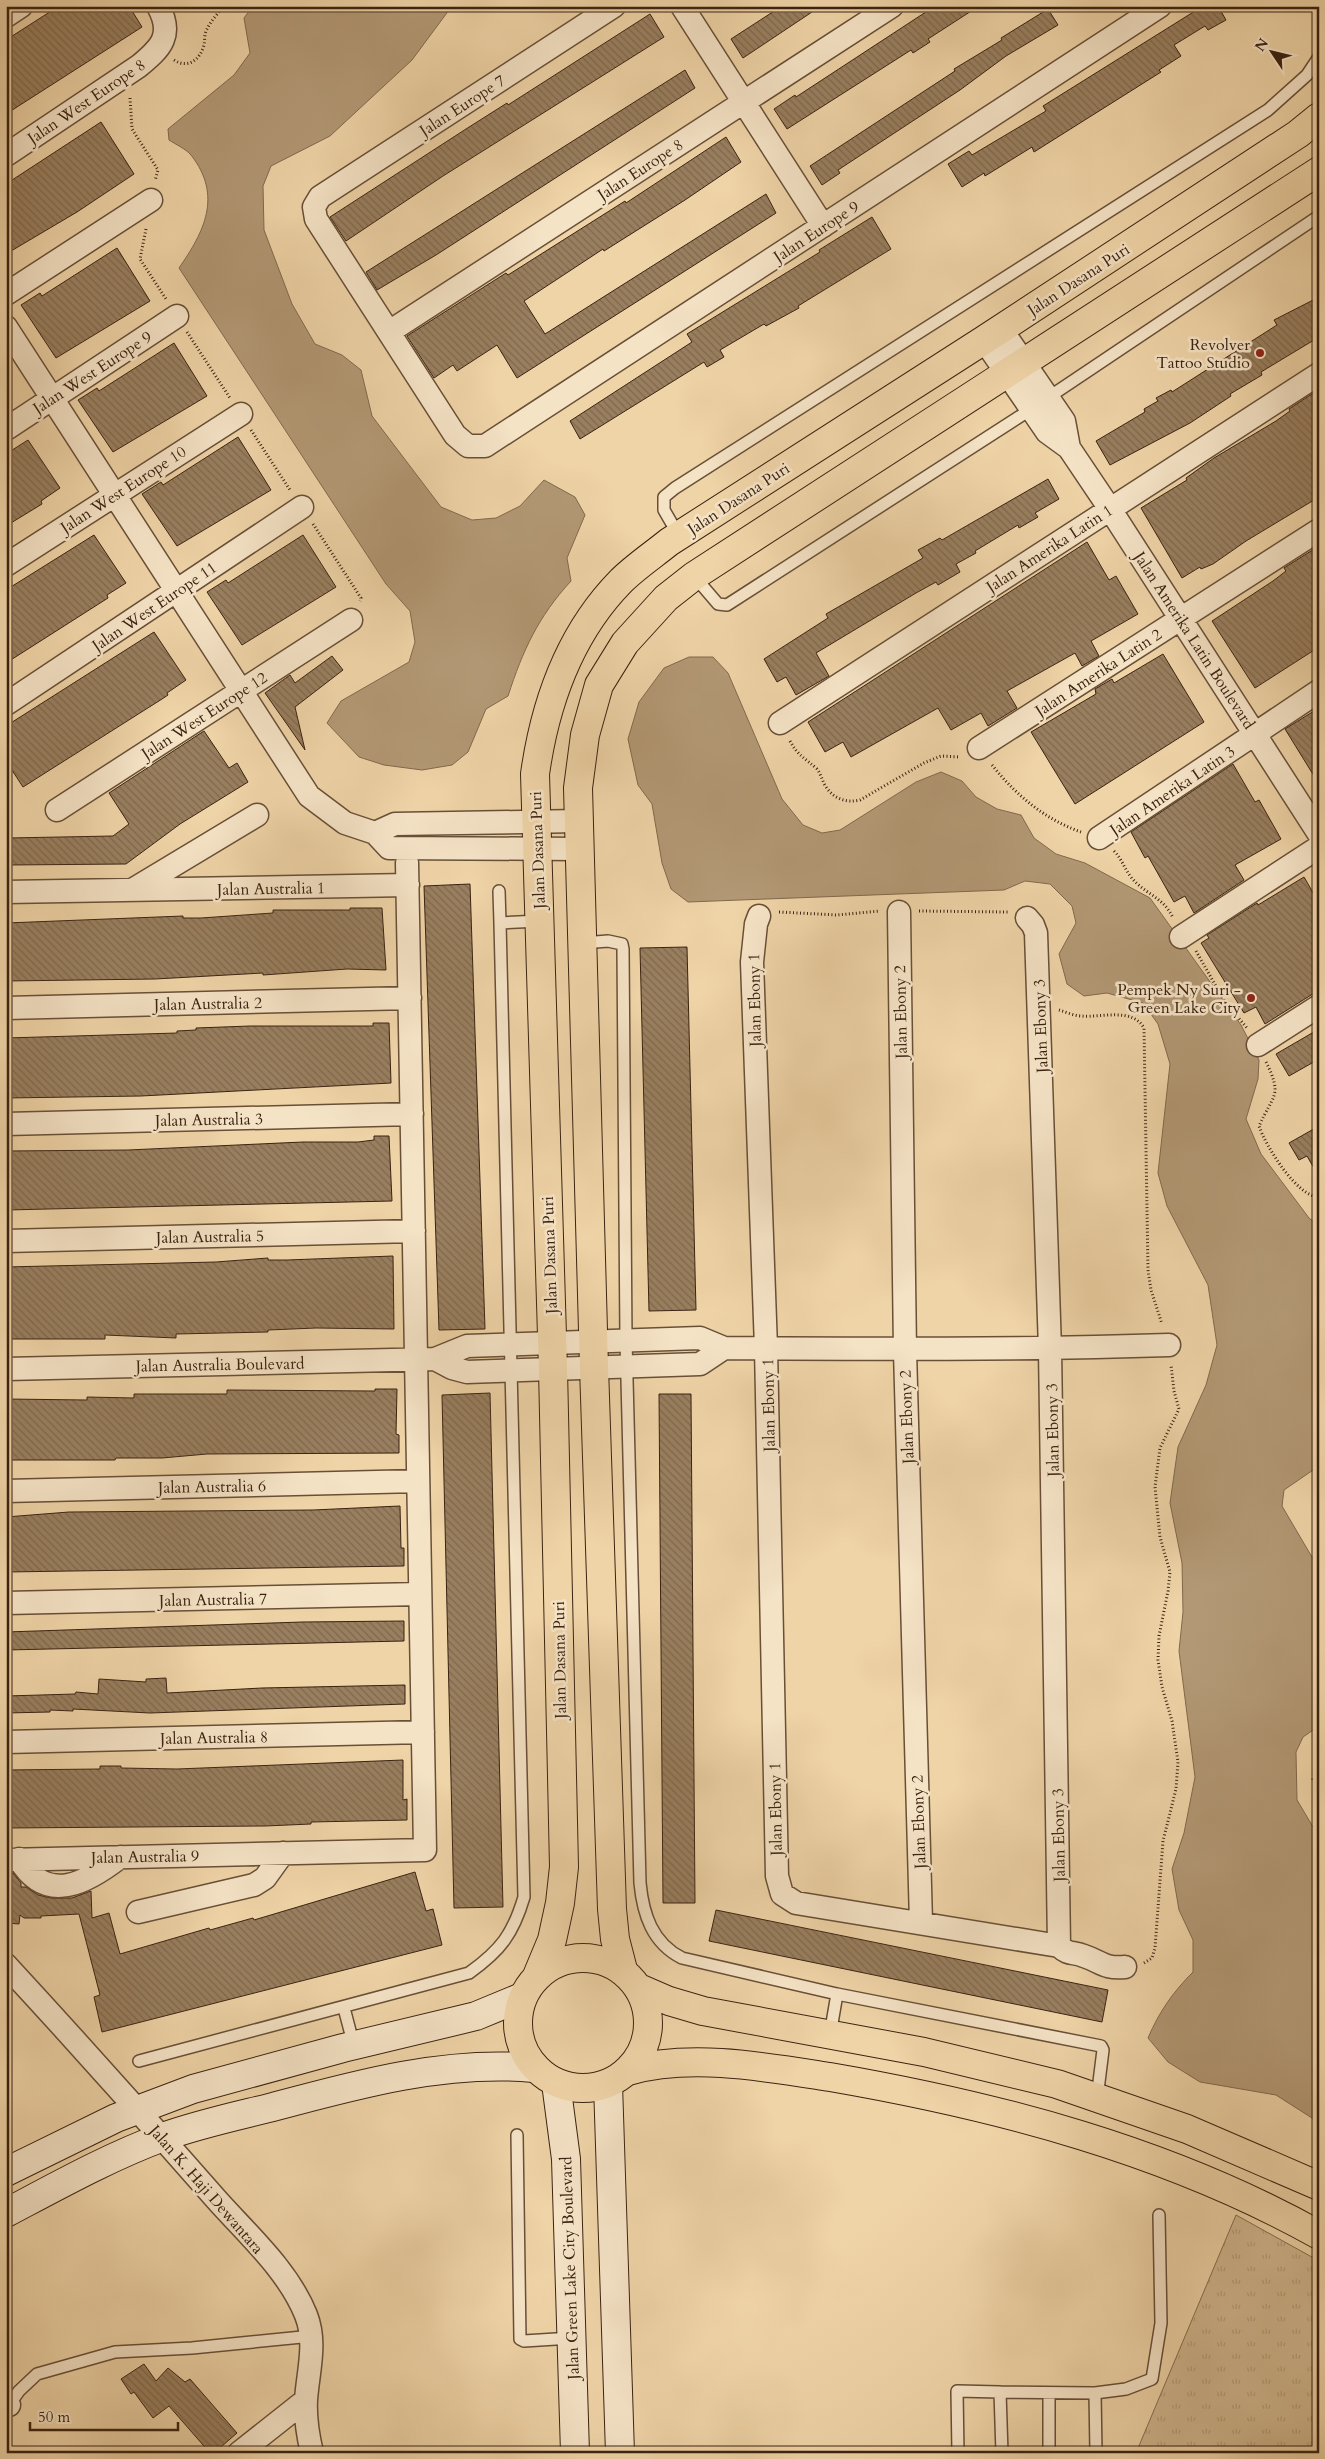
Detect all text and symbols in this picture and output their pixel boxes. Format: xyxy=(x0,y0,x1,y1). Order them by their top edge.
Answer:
north arrow xyxy=(1248,28,1298,78)
text: N xyxy=(1250,34,1273,55)
street label: Jalan West Europe 8 xyxy=(22,54,150,151)
street label: Jalan Europe 7 xyxy=(414,70,510,143)
street label: Jalan Europe 8 xyxy=(592,134,688,207)
street label: Jalan Europe 9 xyxy=(768,196,864,269)
street label: Jalan Dasana Puri xyxy=(1021,238,1134,322)
street label: Jalan West Europe 9 xyxy=(27,326,156,421)
place label: Revolver Tattoo Studio xyxy=(1156,334,1250,374)
marker: Revolver Tattoo Studio xyxy=(1254,347,1266,359)
street label: Jalan West Europe 10 xyxy=(55,441,191,540)
street label: Jalan Dasana Puri xyxy=(681,457,794,541)
street label: Jalan Amerika Latin 1 xyxy=(980,500,1117,599)
street label: Jalan Amerika Latin Boulevard xyxy=(1127,546,1260,734)
street label: Jalan West Europe 11 xyxy=(86,557,221,658)
street label: Jalan Amerika Latin 2 xyxy=(1029,624,1166,723)
street label: Jalan West Europe 12 xyxy=(136,667,272,766)
street label: Jalan Amerika Latin 3 xyxy=(1104,741,1240,842)
street label: Jalan Dasana Puri xyxy=(525,790,551,911)
street label: Jalan Australia 1 xyxy=(215,877,325,901)
street label: Jalan Ebony 1 xyxy=(743,953,767,1049)
street label: Jalan Ebony 2 xyxy=(889,965,913,1061)
street label: Jalan Ebony 3 xyxy=(1028,979,1054,1075)
place label: Pempek Ny Suri - Green Lake City xyxy=(1117,979,1242,1019)
street label: Jalan Australia 2 xyxy=(152,992,262,1016)
marker: Pempek Ny Suri - Green Lake City xyxy=(1245,992,1257,1004)
street label: Jalan Australia 3 xyxy=(153,1108,263,1132)
street label: Jalan Dasana Puri xyxy=(537,1195,563,1316)
street label: Jalan Australia 5 xyxy=(154,1225,264,1249)
street label: Jalan Australia Boulevard xyxy=(133,1353,305,1378)
street label: Jalan Ebony 1 xyxy=(757,1358,781,1454)
street label: Jalan Ebony 2 xyxy=(894,1370,920,1466)
street label: Jalan Ebony 3 xyxy=(1041,1383,1065,1479)
street label: Jalan Australia 6 xyxy=(156,1475,266,1499)
street label: Jalan Australia 7 xyxy=(157,1588,267,1612)
street label: Jalan Dasana Puri xyxy=(548,1600,572,1721)
street label: Jalan Australia 8 xyxy=(158,1726,268,1750)
street label: Jalan Ebony 1 xyxy=(764,1762,788,1858)
street label: Jalan Ebony 2 xyxy=(906,1775,932,1871)
street label: Jalan Ebony 3 xyxy=(1047,1788,1071,1884)
street label: Jalan Australia 9 xyxy=(89,1845,199,1869)
street label: Jalan K. Haji Dewantara xyxy=(143,2119,269,2259)
street label: Jalan Green Lake City Boulevard xyxy=(555,2155,585,2382)
scale bar xyxy=(30,2399,178,2431)
text: 50 m xyxy=(38,2407,70,2427)

